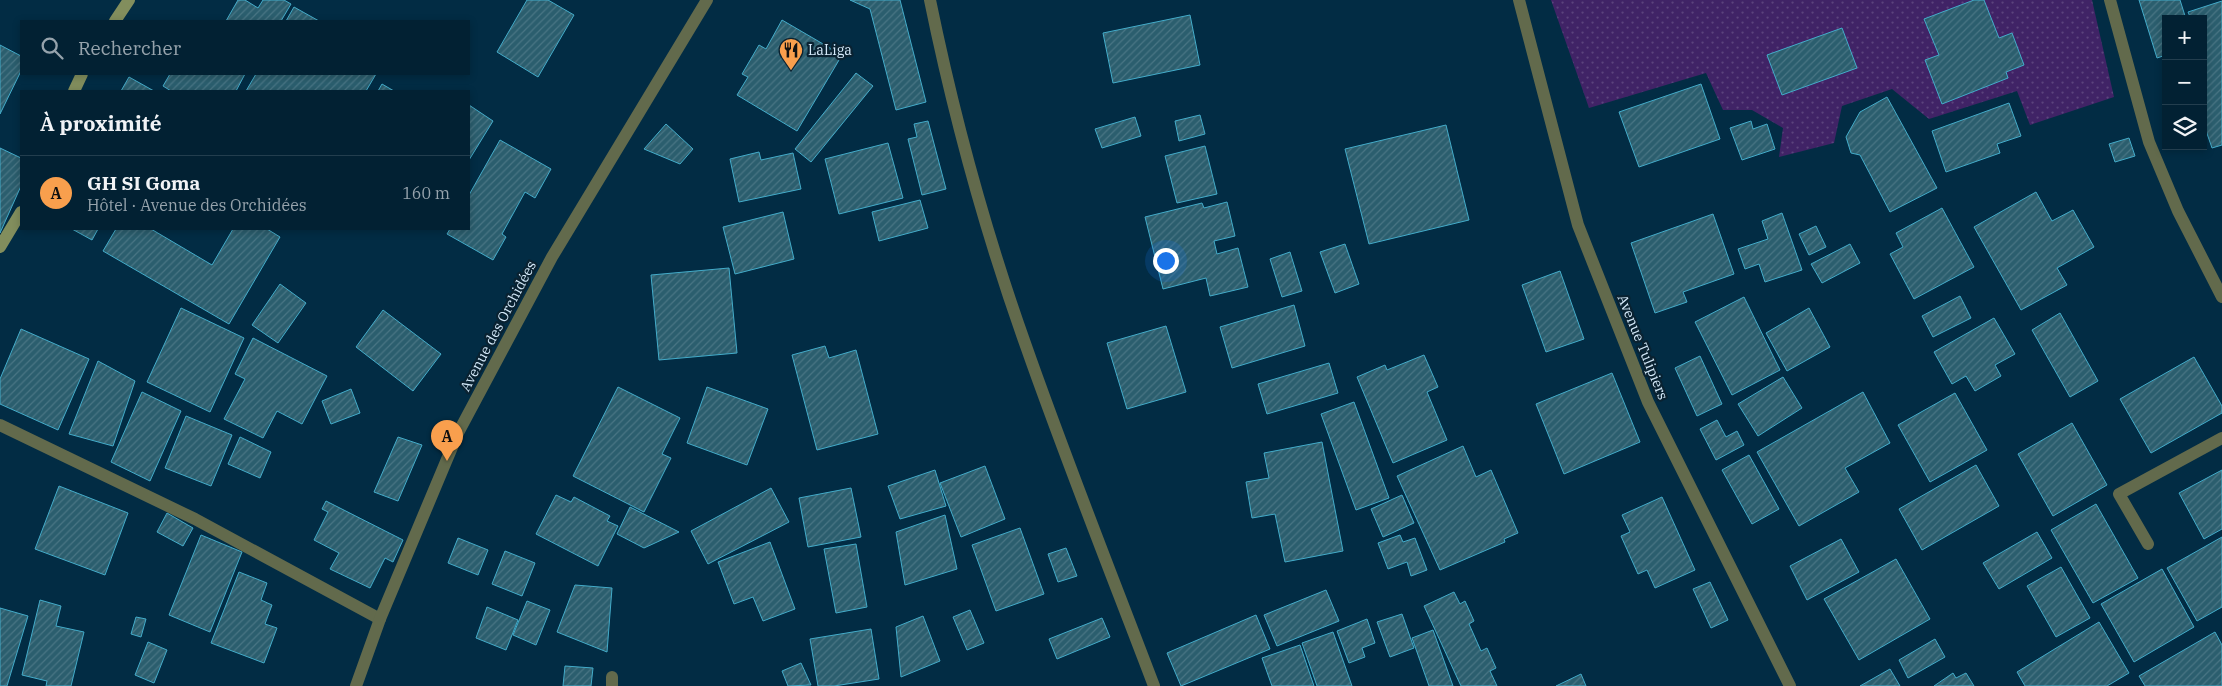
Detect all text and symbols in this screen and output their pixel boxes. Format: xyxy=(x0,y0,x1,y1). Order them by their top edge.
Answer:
map controls xyxy=(2162,15,2207,150)
button: + xyxy=(2162,15,2207,60)
search box xyxy=(20,20,470,75)
icon: search xyxy=(38,34,66,62)
text: Rechercher xyxy=(78,36,181,60)
restaurant icon: LaLiga xyxy=(778,37,804,71)
place label: LaLiga xyxy=(808,41,852,59)
button: − xyxy=(2162,60,2207,105)
button: layers xyxy=(2162,105,2207,150)
text: À proximité xyxy=(40,109,162,137)
text: GH SI Goma xyxy=(87,171,200,195)
text: A xyxy=(50,183,62,203)
text: 160 m xyxy=(402,183,450,203)
text: Hôtel · Avenue des Orchidées xyxy=(87,195,307,215)
your location xyxy=(1153,248,1179,274)
street label: Avenue des Orchidées xyxy=(456,257,540,394)
street label: Avenue Tulipiers xyxy=(1614,292,1672,402)
pin: A xyxy=(431,420,463,461)

